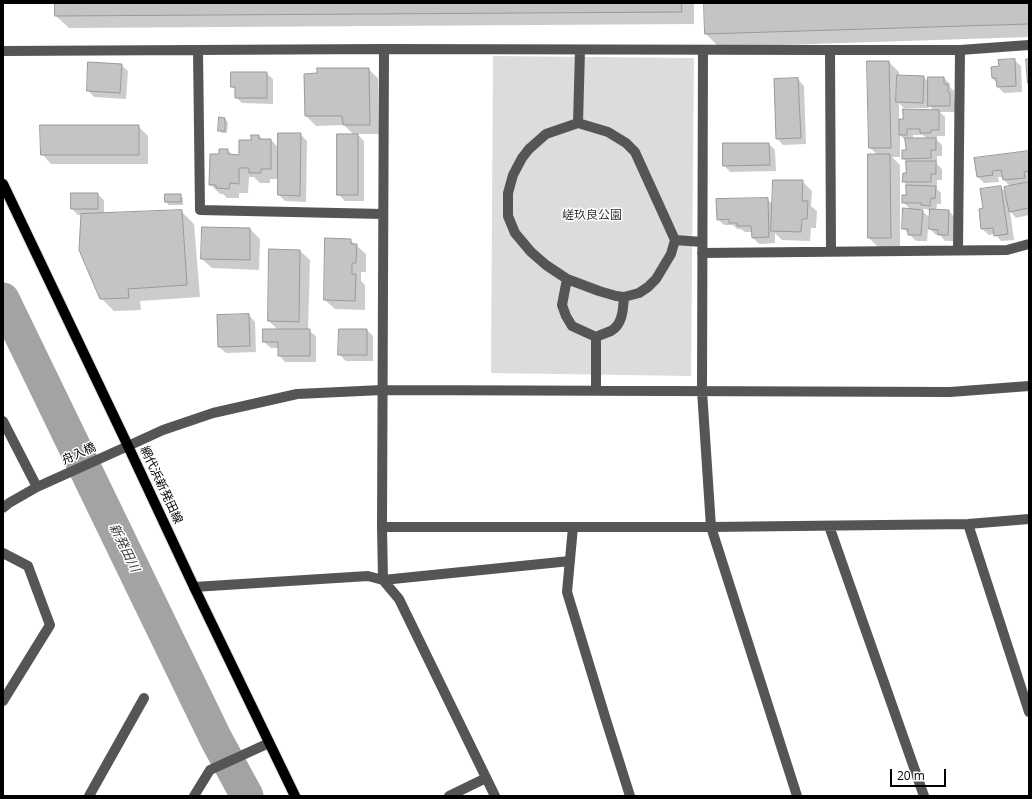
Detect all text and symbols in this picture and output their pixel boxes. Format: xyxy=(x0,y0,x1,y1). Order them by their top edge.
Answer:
park label: 嵯玖良公園 xyxy=(562,209,622,223)
street label: 舟入橋 xyxy=(60,440,98,468)
street label: 網代浜新発田線 xyxy=(137,444,185,526)
water label: 新発田川 xyxy=(106,521,142,575)
scale bar xyxy=(892,761,948,787)
text: 20 m xyxy=(897,767,925,784)

